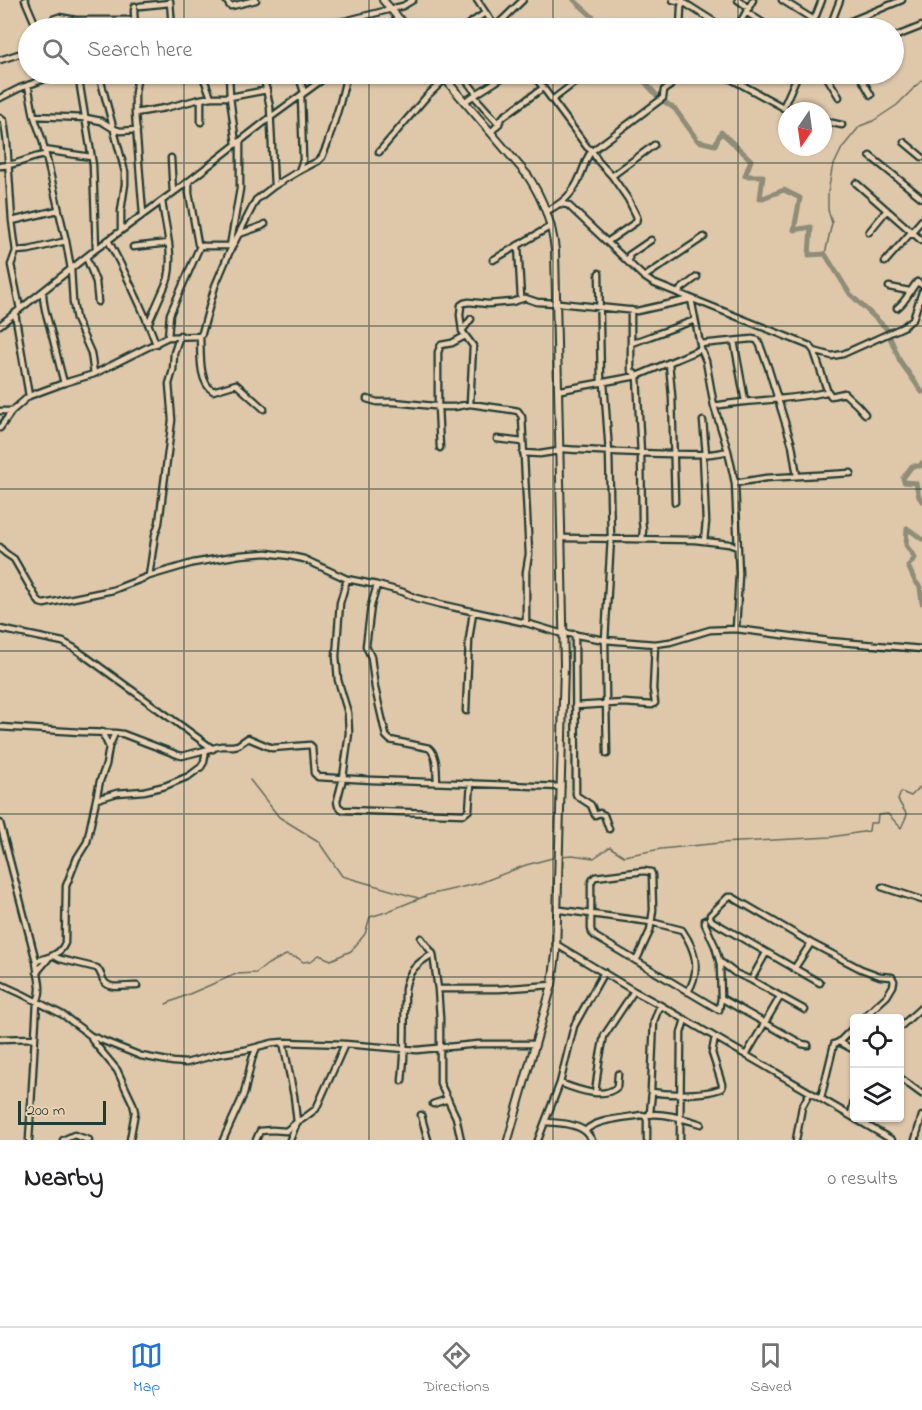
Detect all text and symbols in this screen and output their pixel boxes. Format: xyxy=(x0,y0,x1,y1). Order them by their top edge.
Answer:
search box xyxy=(18,18,904,84)
icon: search xyxy=(39,35,72,68)
text: Search here xyxy=(87,35,192,67)
north arrow xyxy=(778,102,832,156)
map controls xyxy=(850,1014,904,1122)
button: locate xyxy=(850,1014,904,1068)
button: layers xyxy=(850,1068,904,1122)
scale bar xyxy=(18,1098,106,1126)
text: 200 m xyxy=(27,1099,65,1123)
text: Nearby xyxy=(24,1160,103,1198)
text: 0 results xyxy=(827,1165,898,1194)
tab: Map xyxy=(130,1339,163,1399)
tab: Directions xyxy=(423,1339,490,1399)
tab: Saved xyxy=(750,1339,792,1399)

